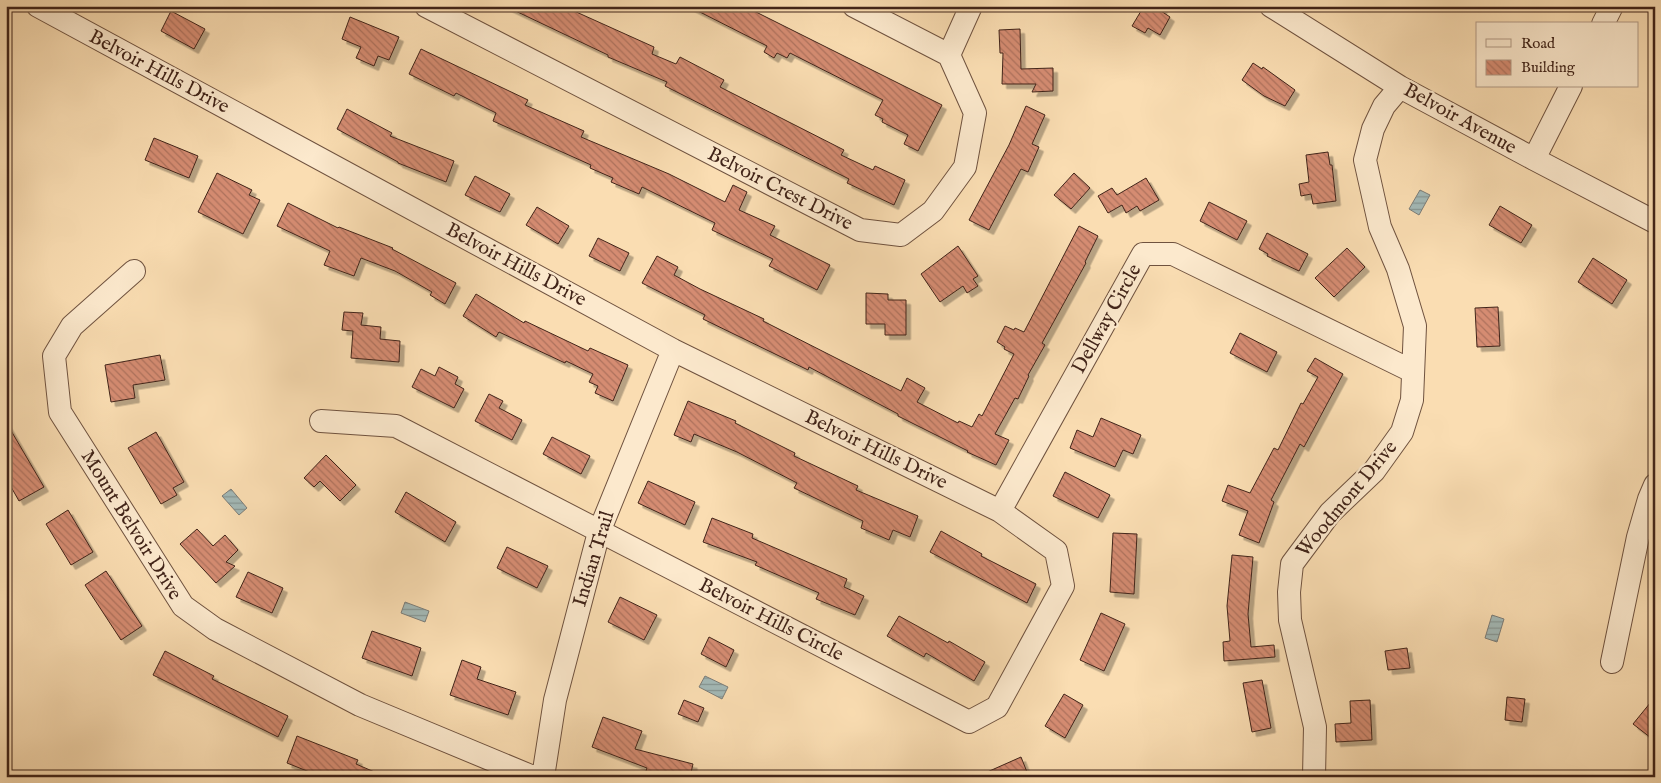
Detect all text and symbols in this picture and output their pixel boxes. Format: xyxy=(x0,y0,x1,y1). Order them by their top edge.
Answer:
legend xyxy=(1476,22,1638,88)
street label: Belvoir Hills Drive xyxy=(84,24,234,120)
text: Road xyxy=(1521,34,1556,53)
text: Building xyxy=(1521,58,1576,77)
street label: Belvoir Avenue xyxy=(1399,78,1521,160)
street label: Belvoir Crest Drive xyxy=(703,142,857,236)
street label: Belvoir Hills Drive xyxy=(441,217,591,313)
street label: Dellway Circle xyxy=(1067,260,1147,378)
street label: Belvoir Hills Drive xyxy=(801,405,951,495)
street label: Woodmont Drive xyxy=(1291,436,1403,562)
street label: Mount Belvoir Drive xyxy=(75,445,187,605)
street label: Indian Trail xyxy=(568,508,621,610)
street label: Belvoir Hills Circle xyxy=(694,573,848,667)

